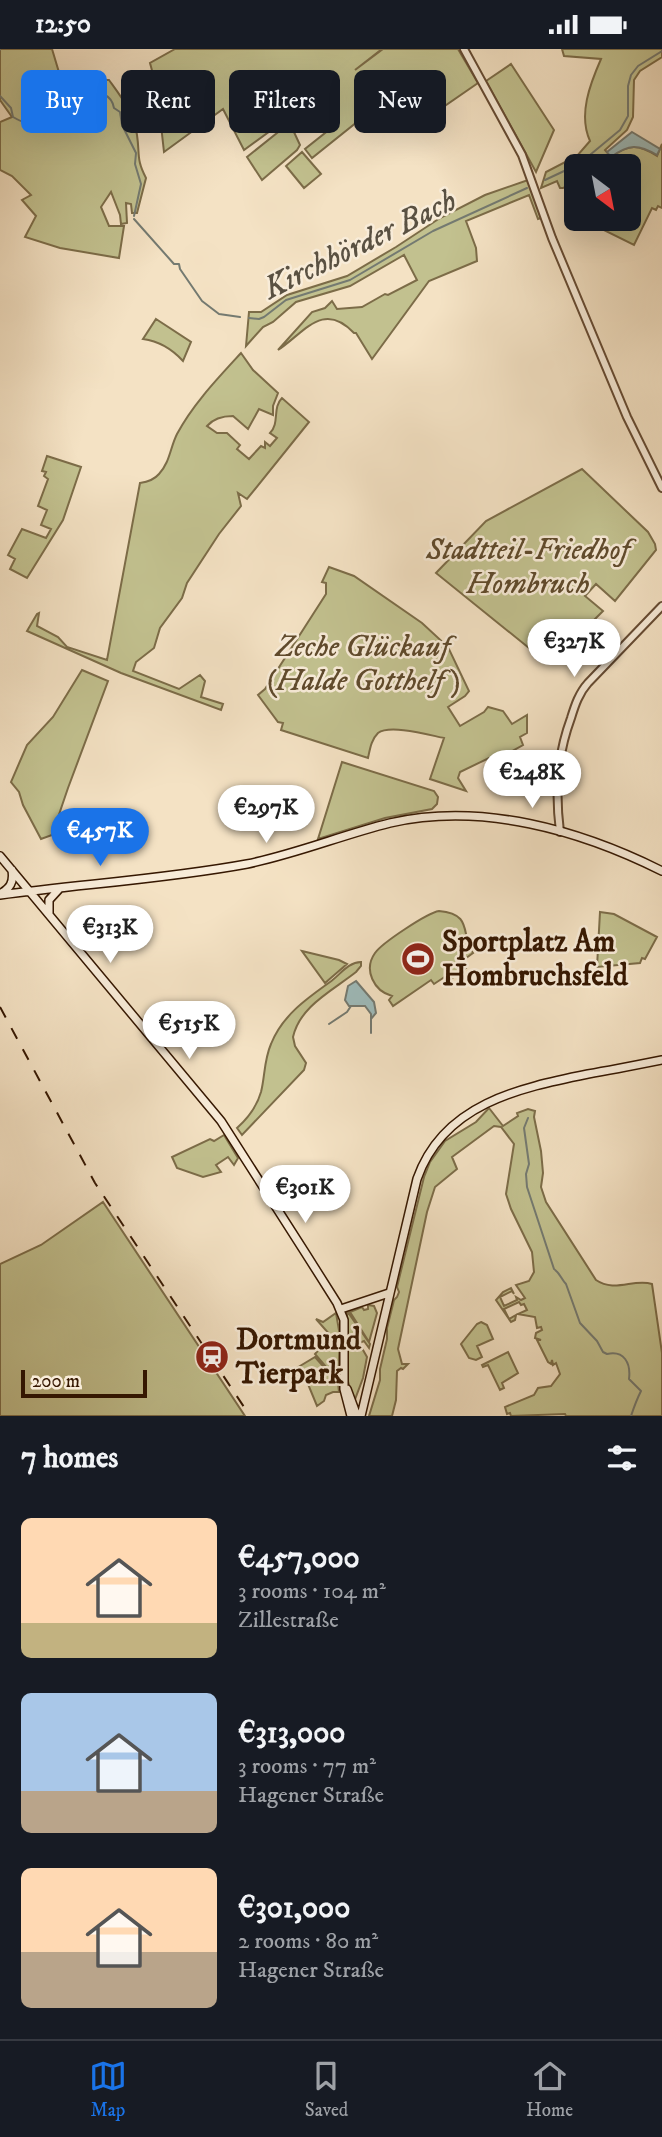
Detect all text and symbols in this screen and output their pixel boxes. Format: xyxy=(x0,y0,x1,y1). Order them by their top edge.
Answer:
text: 12:50 xyxy=(35,8,91,41)
chip: Buy xyxy=(21,70,107,133)
chip: Rent xyxy=(121,70,215,133)
chip: Filters xyxy=(229,70,340,133)
chip: New xyxy=(354,70,446,133)
north arrow xyxy=(564,154,640,231)
map controls xyxy=(564,154,641,231)
water label: Kirchhörder Bach xyxy=(256,181,463,309)
park label: Stadtteil-Friedhof Hombruch xyxy=(425,532,637,603)
pin: €327K xyxy=(525,619,623,679)
text: €327K xyxy=(543,627,605,656)
park label: Zeche Glückauf (Halde Gotthelf) xyxy=(266,629,460,700)
pin: €248K xyxy=(483,751,581,810)
text: €248K xyxy=(499,758,565,787)
pin: €297K xyxy=(217,785,315,845)
text: €297K xyxy=(234,793,298,822)
pin: €457K xyxy=(51,809,149,868)
text: €457K xyxy=(67,816,133,845)
pin: €313K xyxy=(61,905,159,965)
text: €313K xyxy=(82,913,138,942)
place label: Sportplatz Am Hombruchsfeld xyxy=(442,924,629,995)
sports icon: Sportplatz Am Hombruchsfeld xyxy=(399,940,437,978)
pin: €515K xyxy=(140,1002,238,1061)
text: €515K xyxy=(159,1009,219,1038)
pin: €301K xyxy=(256,1165,354,1225)
text: €301K xyxy=(276,1173,334,1202)
place label: Dortmund Tierpark xyxy=(235,1322,362,1393)
station icon: Dortmund Tierpark xyxy=(193,1338,231,1376)
scale bar xyxy=(21,1367,147,1399)
text: 200 m xyxy=(32,1370,80,1393)
icon: filters xyxy=(603,1439,641,1477)
text: 7 homes xyxy=(21,1440,118,1477)
text: €457,000 xyxy=(238,1540,360,1577)
icon: home xyxy=(77,1546,161,1630)
text: 3 rooms · 104 m² xyxy=(238,1577,386,1606)
text: Zillestraße xyxy=(238,1606,339,1635)
text: €313,000 xyxy=(238,1715,346,1752)
icon: home xyxy=(77,1721,161,1805)
text: 3 rooms · 77 m² xyxy=(238,1752,376,1781)
text: Hagener Straße xyxy=(238,1781,384,1810)
text: €301,000 xyxy=(238,1890,350,1927)
icon: home xyxy=(77,1896,161,1980)
text: 2 rooms · 80 m² xyxy=(238,1927,378,1956)
text: Hagener Straße xyxy=(238,1956,384,1985)
tab: Map xyxy=(89,2057,127,2122)
tab: Saved xyxy=(305,2057,348,2122)
tab: Home xyxy=(526,2057,573,2122)

